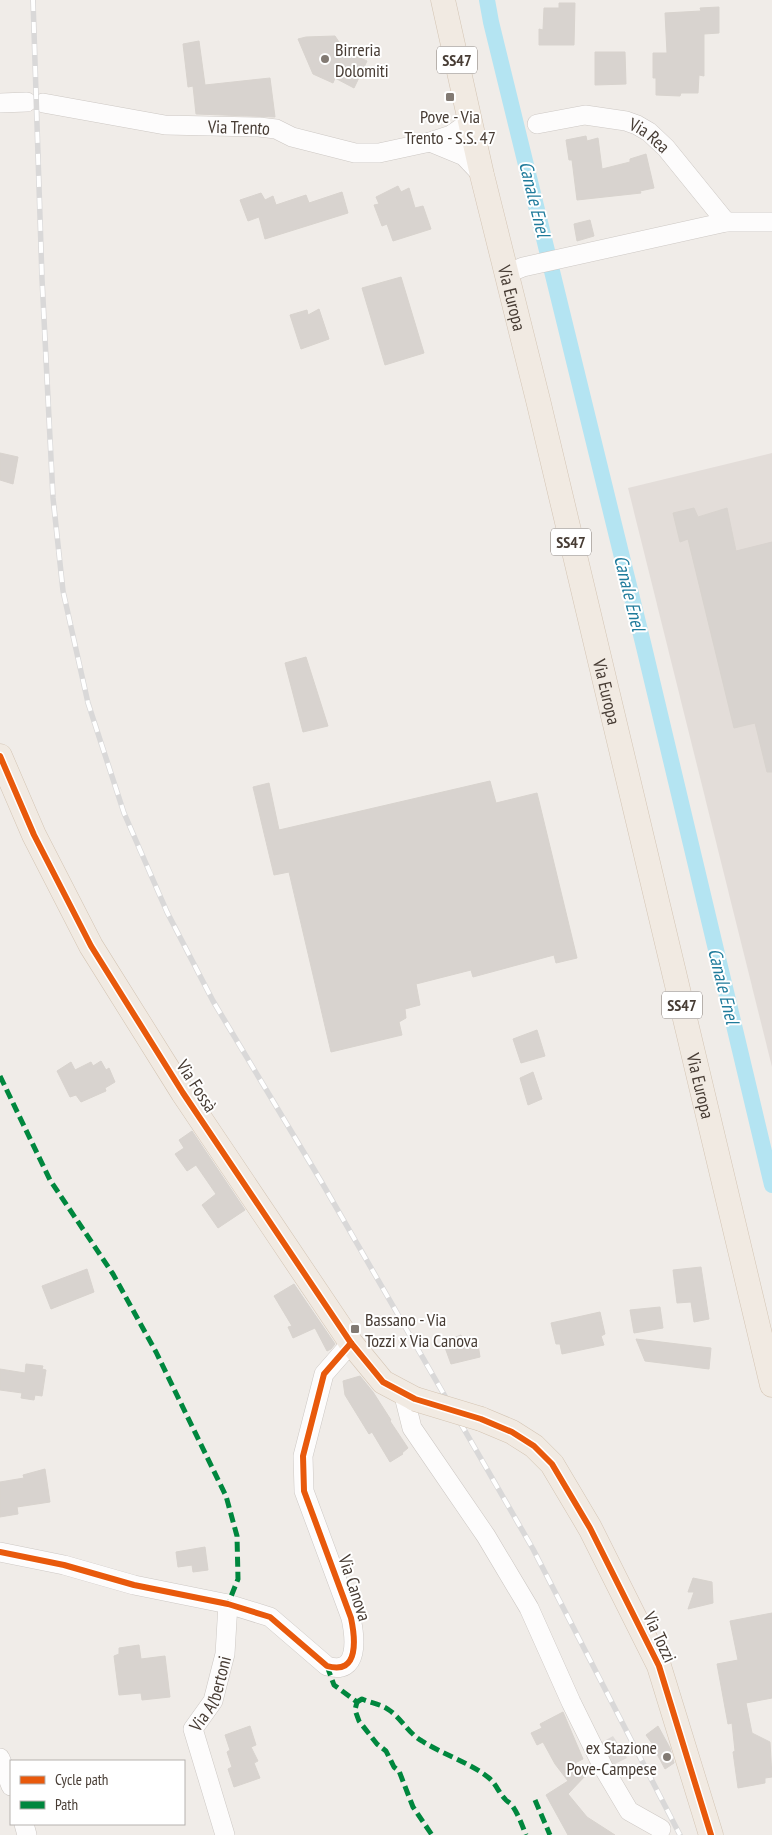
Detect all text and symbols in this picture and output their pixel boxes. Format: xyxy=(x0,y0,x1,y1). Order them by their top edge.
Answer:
place label: Birreria Dolomiti xyxy=(335,38,389,82)
road number: SS47 xyxy=(437,46,477,74)
marker: Birreria Dolomiti xyxy=(319,53,331,65)
marker: Pove - Via Trento - S.S. 47 xyxy=(444,91,456,103)
place label: Pove - Via Trento - S.S. 47 xyxy=(404,105,496,149)
street label: Via Rea xyxy=(626,111,675,158)
street label: Via Trento xyxy=(207,114,272,140)
water label: Canale Enel xyxy=(514,159,556,241)
street label: Via Europa xyxy=(493,262,532,333)
road number: SS47 xyxy=(551,528,591,556)
water label: Canale Enel xyxy=(609,553,651,635)
street label: Via Europa xyxy=(588,656,626,727)
water label: Canale Enel xyxy=(703,946,745,1028)
road number: SS47 xyxy=(662,992,702,1018)
street label: Via Europa xyxy=(682,1050,720,1121)
street label: Via Fossà xyxy=(171,1055,222,1117)
place label: Bassano - Via Tozzi x Via Canova xyxy=(365,1308,478,1352)
marker: Bassano - Via Tozzi x Via Canova xyxy=(349,1323,361,1335)
street label: Via Canova xyxy=(333,1551,376,1624)
street label: Via Tozzi xyxy=(638,1607,682,1666)
street label: Via Albertoni xyxy=(183,1653,236,1736)
place label: ex Stazione Pove-Campese xyxy=(566,1736,657,1780)
marker: ex Stazione Pove-Campese xyxy=(661,1751,673,1763)
legend xyxy=(10,1760,185,1825)
text: Cycle path xyxy=(55,1770,108,1789)
text: Path xyxy=(55,1795,78,1814)

